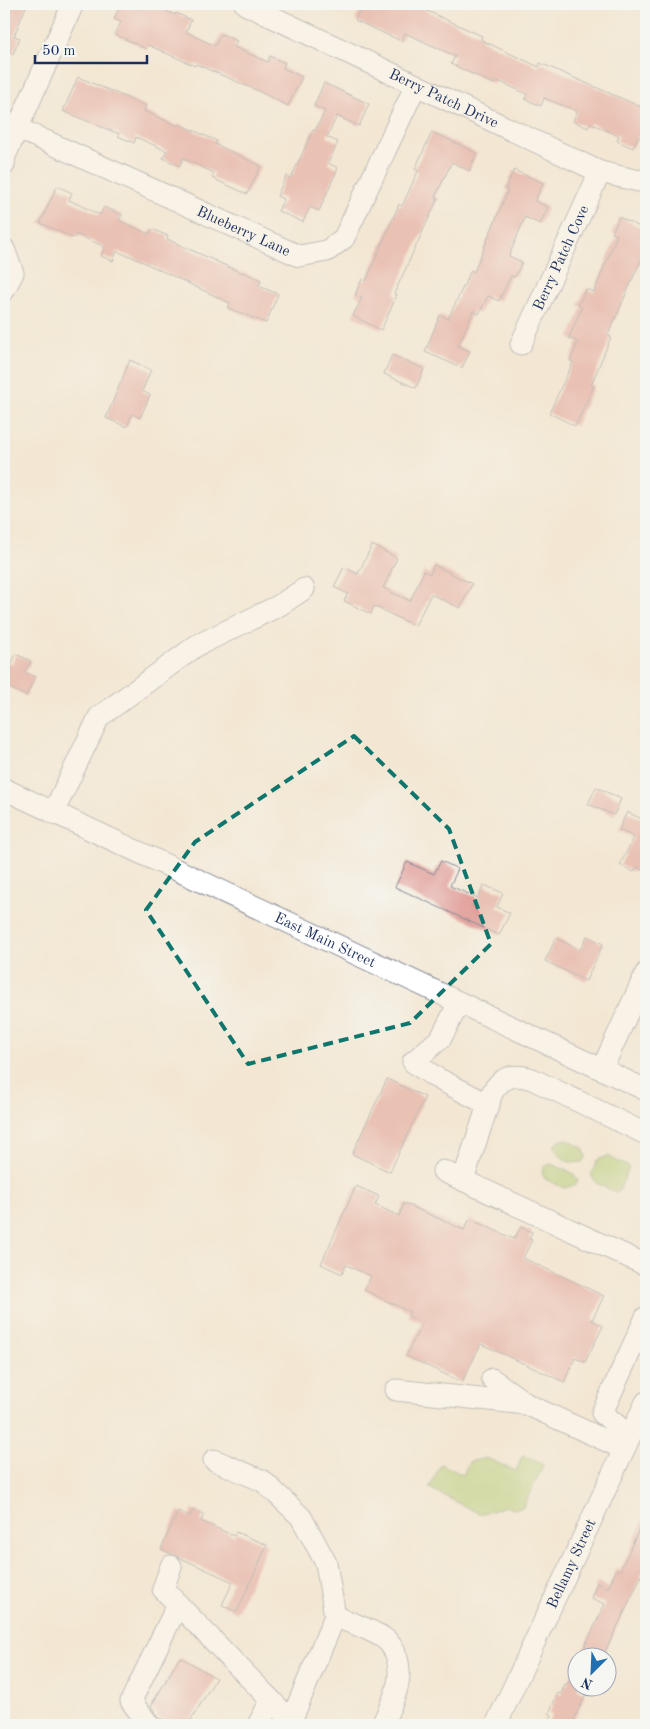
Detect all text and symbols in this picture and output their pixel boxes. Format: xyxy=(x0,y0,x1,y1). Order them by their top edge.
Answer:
scale bar xyxy=(35,32,148,64)
text: 50 m xyxy=(42,44,76,59)
street label: Berry Patch Drive xyxy=(386,67,500,132)
street label: Berry Patch Cove xyxy=(531,203,593,313)
street label: Blueberry Lane xyxy=(194,205,292,260)
street label: East Main Street xyxy=(272,911,378,971)
street label: Bellamy Street xyxy=(545,1517,600,1611)
north arrow xyxy=(568,1646,618,1696)
text: N xyxy=(579,1674,595,1692)

